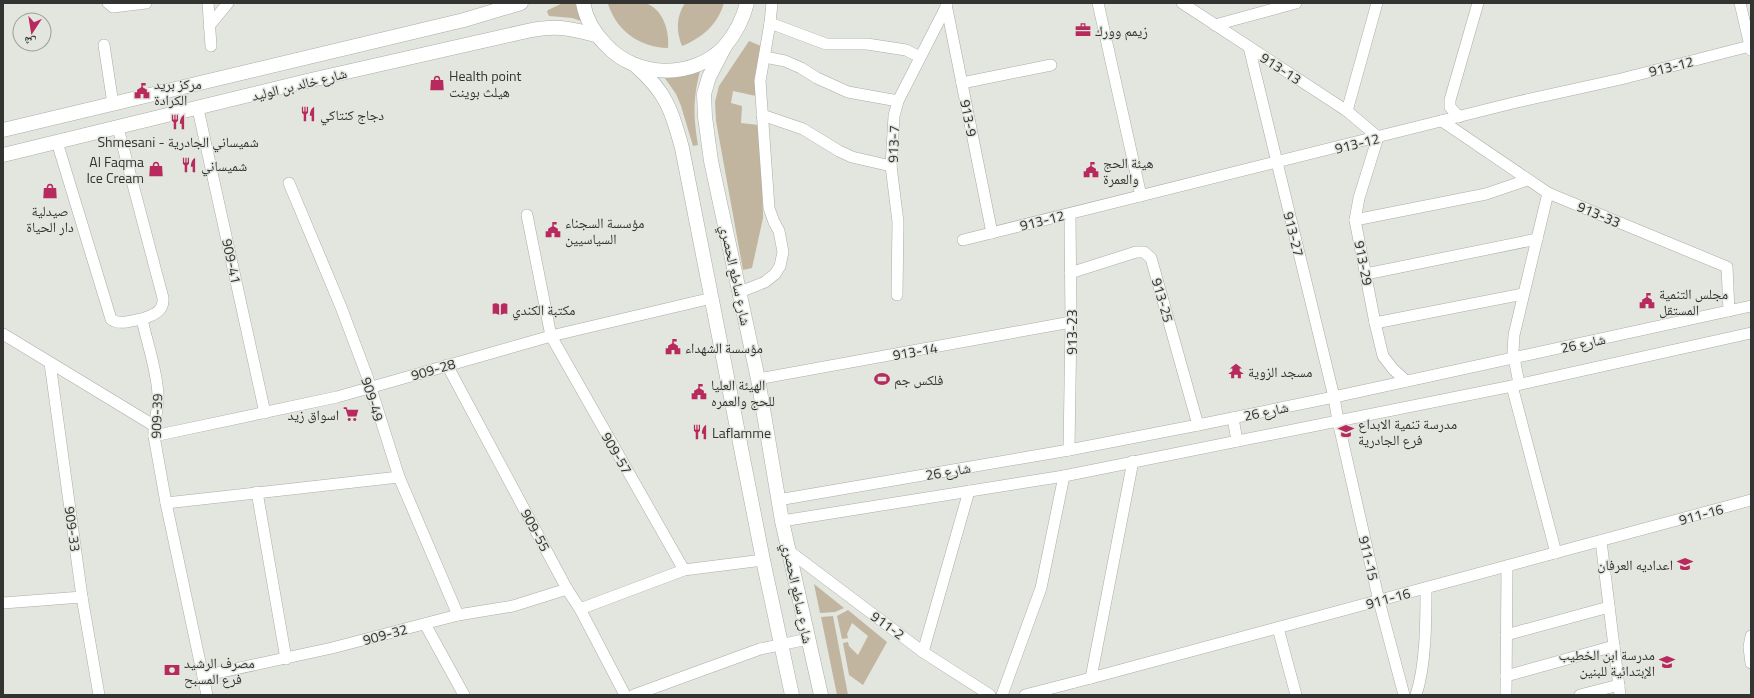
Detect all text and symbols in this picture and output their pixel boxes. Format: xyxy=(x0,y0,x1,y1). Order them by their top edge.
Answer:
north arrow xyxy=(12,12,52,52)
place label: زيمم وورك xyxy=(1095,20,1148,41)
office icon: زيمم وورك xyxy=(1074,21,1092,39)
text: ش xyxy=(22,33,37,51)
street label: 913-13 xyxy=(1256,47,1306,89)
street label: 913-12 xyxy=(1646,50,1696,82)
street label: شارع خالد بن الوليد xyxy=(249,62,349,106)
place label: Health point هيلث بوينت xyxy=(449,65,522,102)
place label: مركز بريد الكرادة xyxy=(154,73,202,110)
shop icon: Health point هيلث بوينت xyxy=(428,74,446,92)
public building icon: مركز بريد الكرادة xyxy=(133,82,151,100)
street label: 913-9 xyxy=(955,98,983,139)
place label: دجاج كنتاكي xyxy=(320,104,384,126)
restaurant icon: دجاج كنتاكي xyxy=(299,105,317,123)
restaurant icon: Shmesani - شميساني الجادرية xyxy=(169,113,187,131)
street label: 913-7 xyxy=(882,125,904,163)
street label: 913-12 xyxy=(1332,127,1382,159)
place label: Shmesani - شميساني الجادرية xyxy=(97,131,259,153)
place label: Al Faqma Ice Cream xyxy=(86,151,144,188)
place label: هيئة الحج والعمرة xyxy=(1103,152,1154,189)
place label: شميساني xyxy=(201,155,247,177)
restaurant icon: شميساني xyxy=(180,156,198,174)
shop icon: Al Faqma Ice Cream xyxy=(147,160,165,178)
public building icon: هيئة الحج والعمرة xyxy=(1082,161,1100,179)
shop icon: صيدلية دار الحياة xyxy=(41,182,59,200)
street label: 913-33 xyxy=(1574,195,1624,233)
place label: صيدلية دار الحياة xyxy=(26,200,74,237)
street label: 913-12 xyxy=(1017,204,1067,236)
street label: 913-27 xyxy=(1278,209,1310,259)
place label: مؤسسة السجناء السياسيين xyxy=(565,212,645,249)
public building icon: مؤسسة السجناء السياسيين xyxy=(544,221,562,239)
street label: شارع ساطع الحصري xyxy=(714,223,757,328)
street label: 909-41 xyxy=(217,237,247,285)
street label: 913-29 xyxy=(1349,239,1379,287)
street label: 913-25 xyxy=(1147,275,1179,325)
place label: مجلس التنمية المستقل xyxy=(1659,283,1728,320)
public building icon: مجلس التنمية المستقل xyxy=(1638,292,1656,310)
place label: مكتبة الكندي xyxy=(512,299,575,321)
library icon: مكتبة الكندي xyxy=(491,300,509,318)
street label: 913-23 xyxy=(1061,309,1082,355)
street label: شارع 26 xyxy=(1559,328,1607,358)
place label: مؤسسة الشهداء xyxy=(685,337,763,358)
street label: 913-14 xyxy=(891,337,939,365)
public building icon: مؤسسة الشهداء xyxy=(664,338,682,356)
street label: 909-28 xyxy=(408,353,458,385)
place label: مسجد الزوية xyxy=(1248,361,1312,382)
temple icon: مسجد الزوية xyxy=(1227,362,1245,380)
place label: فلكس جم xyxy=(894,369,943,390)
sports icon: فلكس جم xyxy=(873,370,891,388)
street label: 909-49 xyxy=(356,374,390,424)
place label: الهيئة العليا للحج والعمره xyxy=(711,374,775,411)
public building icon: الهيئة العليا للحج والعمره xyxy=(690,383,708,401)
street label: 909-39 xyxy=(145,393,167,439)
street label: شارع 26 xyxy=(1242,396,1290,426)
place label: اسواق زيد xyxy=(288,404,339,425)
supermarket icon: اسواق زيد xyxy=(342,405,360,423)
place label: مدرسة تنمية الابداع فرع الجادرية xyxy=(1358,413,1457,450)
place label: Laflamme xyxy=(712,422,771,443)
school or university icon: مدرسة تنمية الابداع فرع الجادرية xyxy=(1337,422,1355,440)
restaurant icon: Laflamme xyxy=(691,423,709,441)
street label: 909-57 xyxy=(597,428,637,478)
street label: شارع 26 xyxy=(924,457,972,485)
street label: 911-16 xyxy=(1676,498,1726,530)
street label: 909-33 xyxy=(59,505,87,553)
street label: 909-55 xyxy=(516,505,556,555)
street label: 911-15 xyxy=(1354,534,1384,583)
street label: شارع ساطع الحصري xyxy=(776,541,819,646)
place label: اعداديه العرفان xyxy=(1597,554,1673,575)
school or university icon: اعداديه العرفان xyxy=(1676,555,1694,573)
street label: 911-16 xyxy=(1363,582,1413,614)
street label: 911-2 xyxy=(867,605,909,645)
street label: 909-32 xyxy=(360,618,410,650)
place label: مدرسة ابن الخطيب الإبتدائية للبنين xyxy=(1559,644,1655,681)
place label: مصرف الرشيد فرع المسبح xyxy=(184,652,255,689)
school or university icon: مدرسة ابن الخطيب الإبتدائية للبنين xyxy=(1658,653,1676,671)
bank icon: مصرف الرشيد فرع المسبح xyxy=(163,661,181,679)

